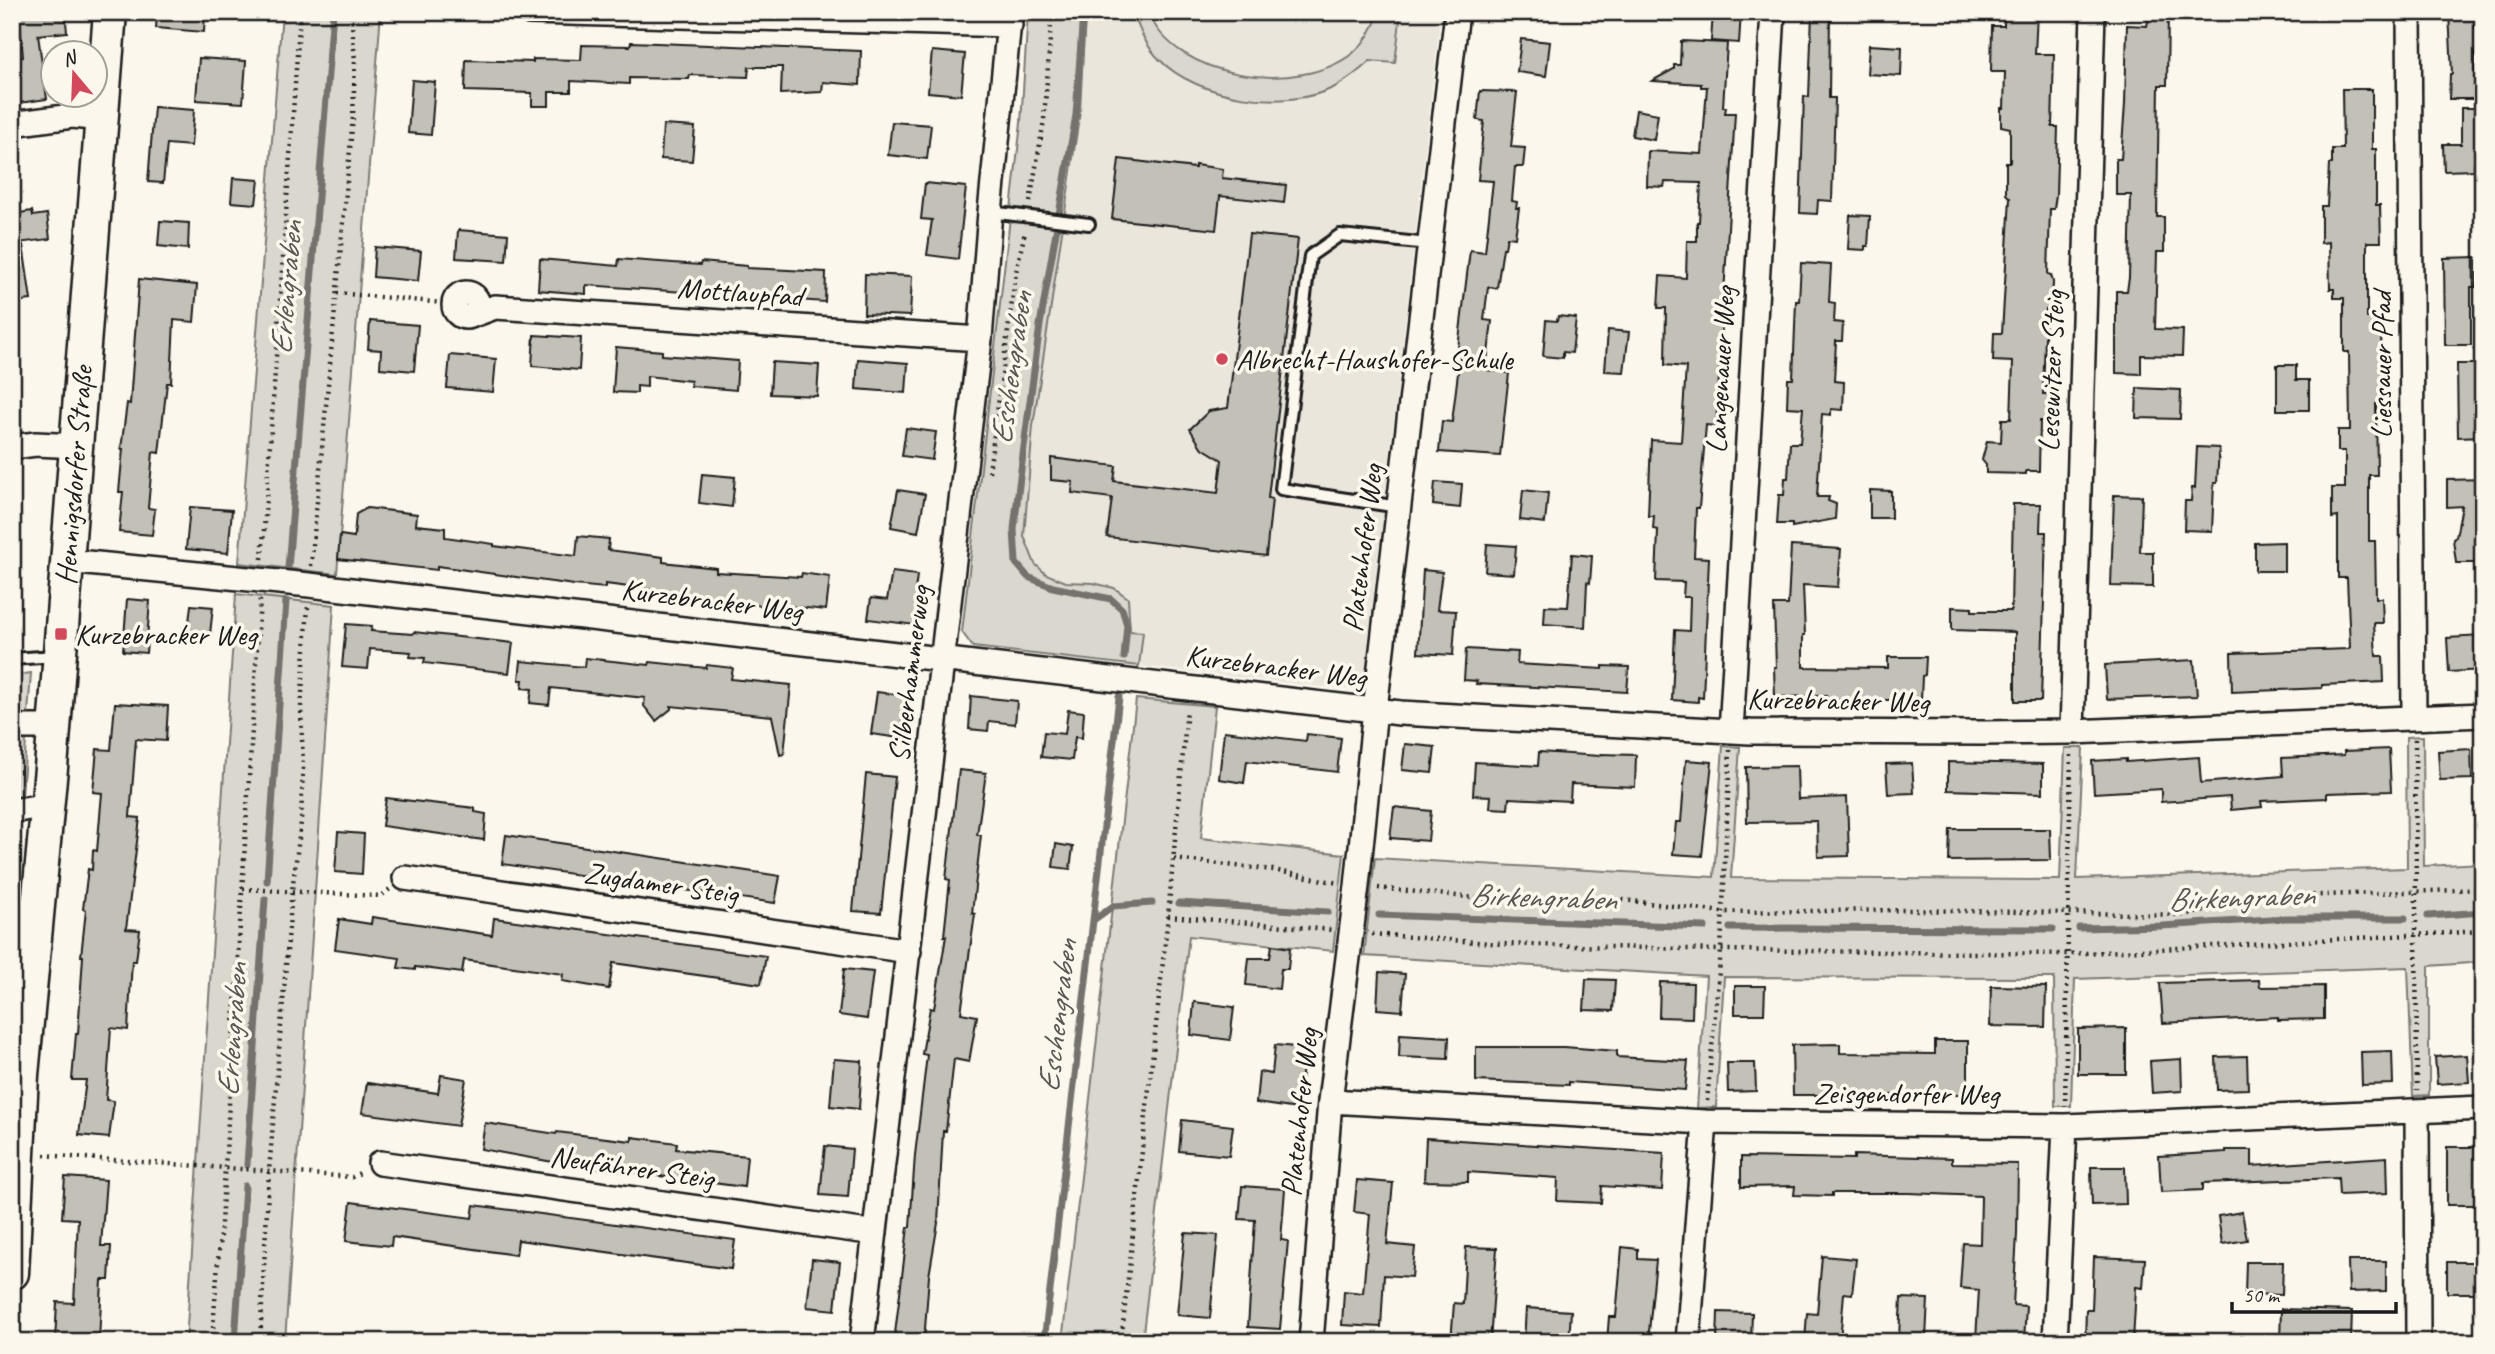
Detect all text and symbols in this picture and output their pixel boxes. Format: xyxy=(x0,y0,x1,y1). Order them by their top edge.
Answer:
north arrow xyxy=(38,38,108,108)
text: N xyxy=(59,45,81,72)
water label: Erlengraben xyxy=(260,217,312,356)
street label: Mottlaupfad xyxy=(676,269,808,316)
street label: Langenauer Weg xyxy=(1697,284,1743,454)
water label: Eschengraben xyxy=(980,287,1042,447)
street label: Liessauer Pfad xyxy=(2362,287,2400,439)
street label: Lesewitzer Steig xyxy=(2029,288,2073,452)
place label: Albrecht-Haushofer-Schule xyxy=(1236,340,1515,378)
marker: Albrecht-Haushofer-Schule xyxy=(1214,351,1230,367)
street label: Hennigsdorfer Straße xyxy=(46,363,101,586)
street label: Platenhofer Weg xyxy=(1333,461,1391,634)
street label: Kurzebracker Weg xyxy=(620,570,807,630)
street label: Silberhammerweg xyxy=(879,581,939,764)
place label: Kurzebracker Weg xyxy=(75,615,259,653)
marker: Kurzebracker Weg xyxy=(53,626,69,642)
street label: Kurzebracker Weg xyxy=(1184,636,1371,696)
street label: Kurzebracker Weg xyxy=(1747,679,1932,721)
street label: Zugdamer Steig xyxy=(581,853,743,913)
water label: Birkengraben xyxy=(1469,874,1619,920)
water label: Birkengraben xyxy=(2167,874,2317,920)
water label: Eschengraben xyxy=(1027,935,1087,1094)
water label: Erlengraben xyxy=(207,960,257,1098)
street label: Platenhofer Weg xyxy=(1271,1025,1327,1198)
street label: Zeisgendorfer Weg xyxy=(1813,1074,2001,1112)
street label: Neufährer Steig xyxy=(548,1137,718,1198)
scale bar xyxy=(2232,1270,2397,1314)
text: 50 m xyxy=(2243,1282,2281,1308)

